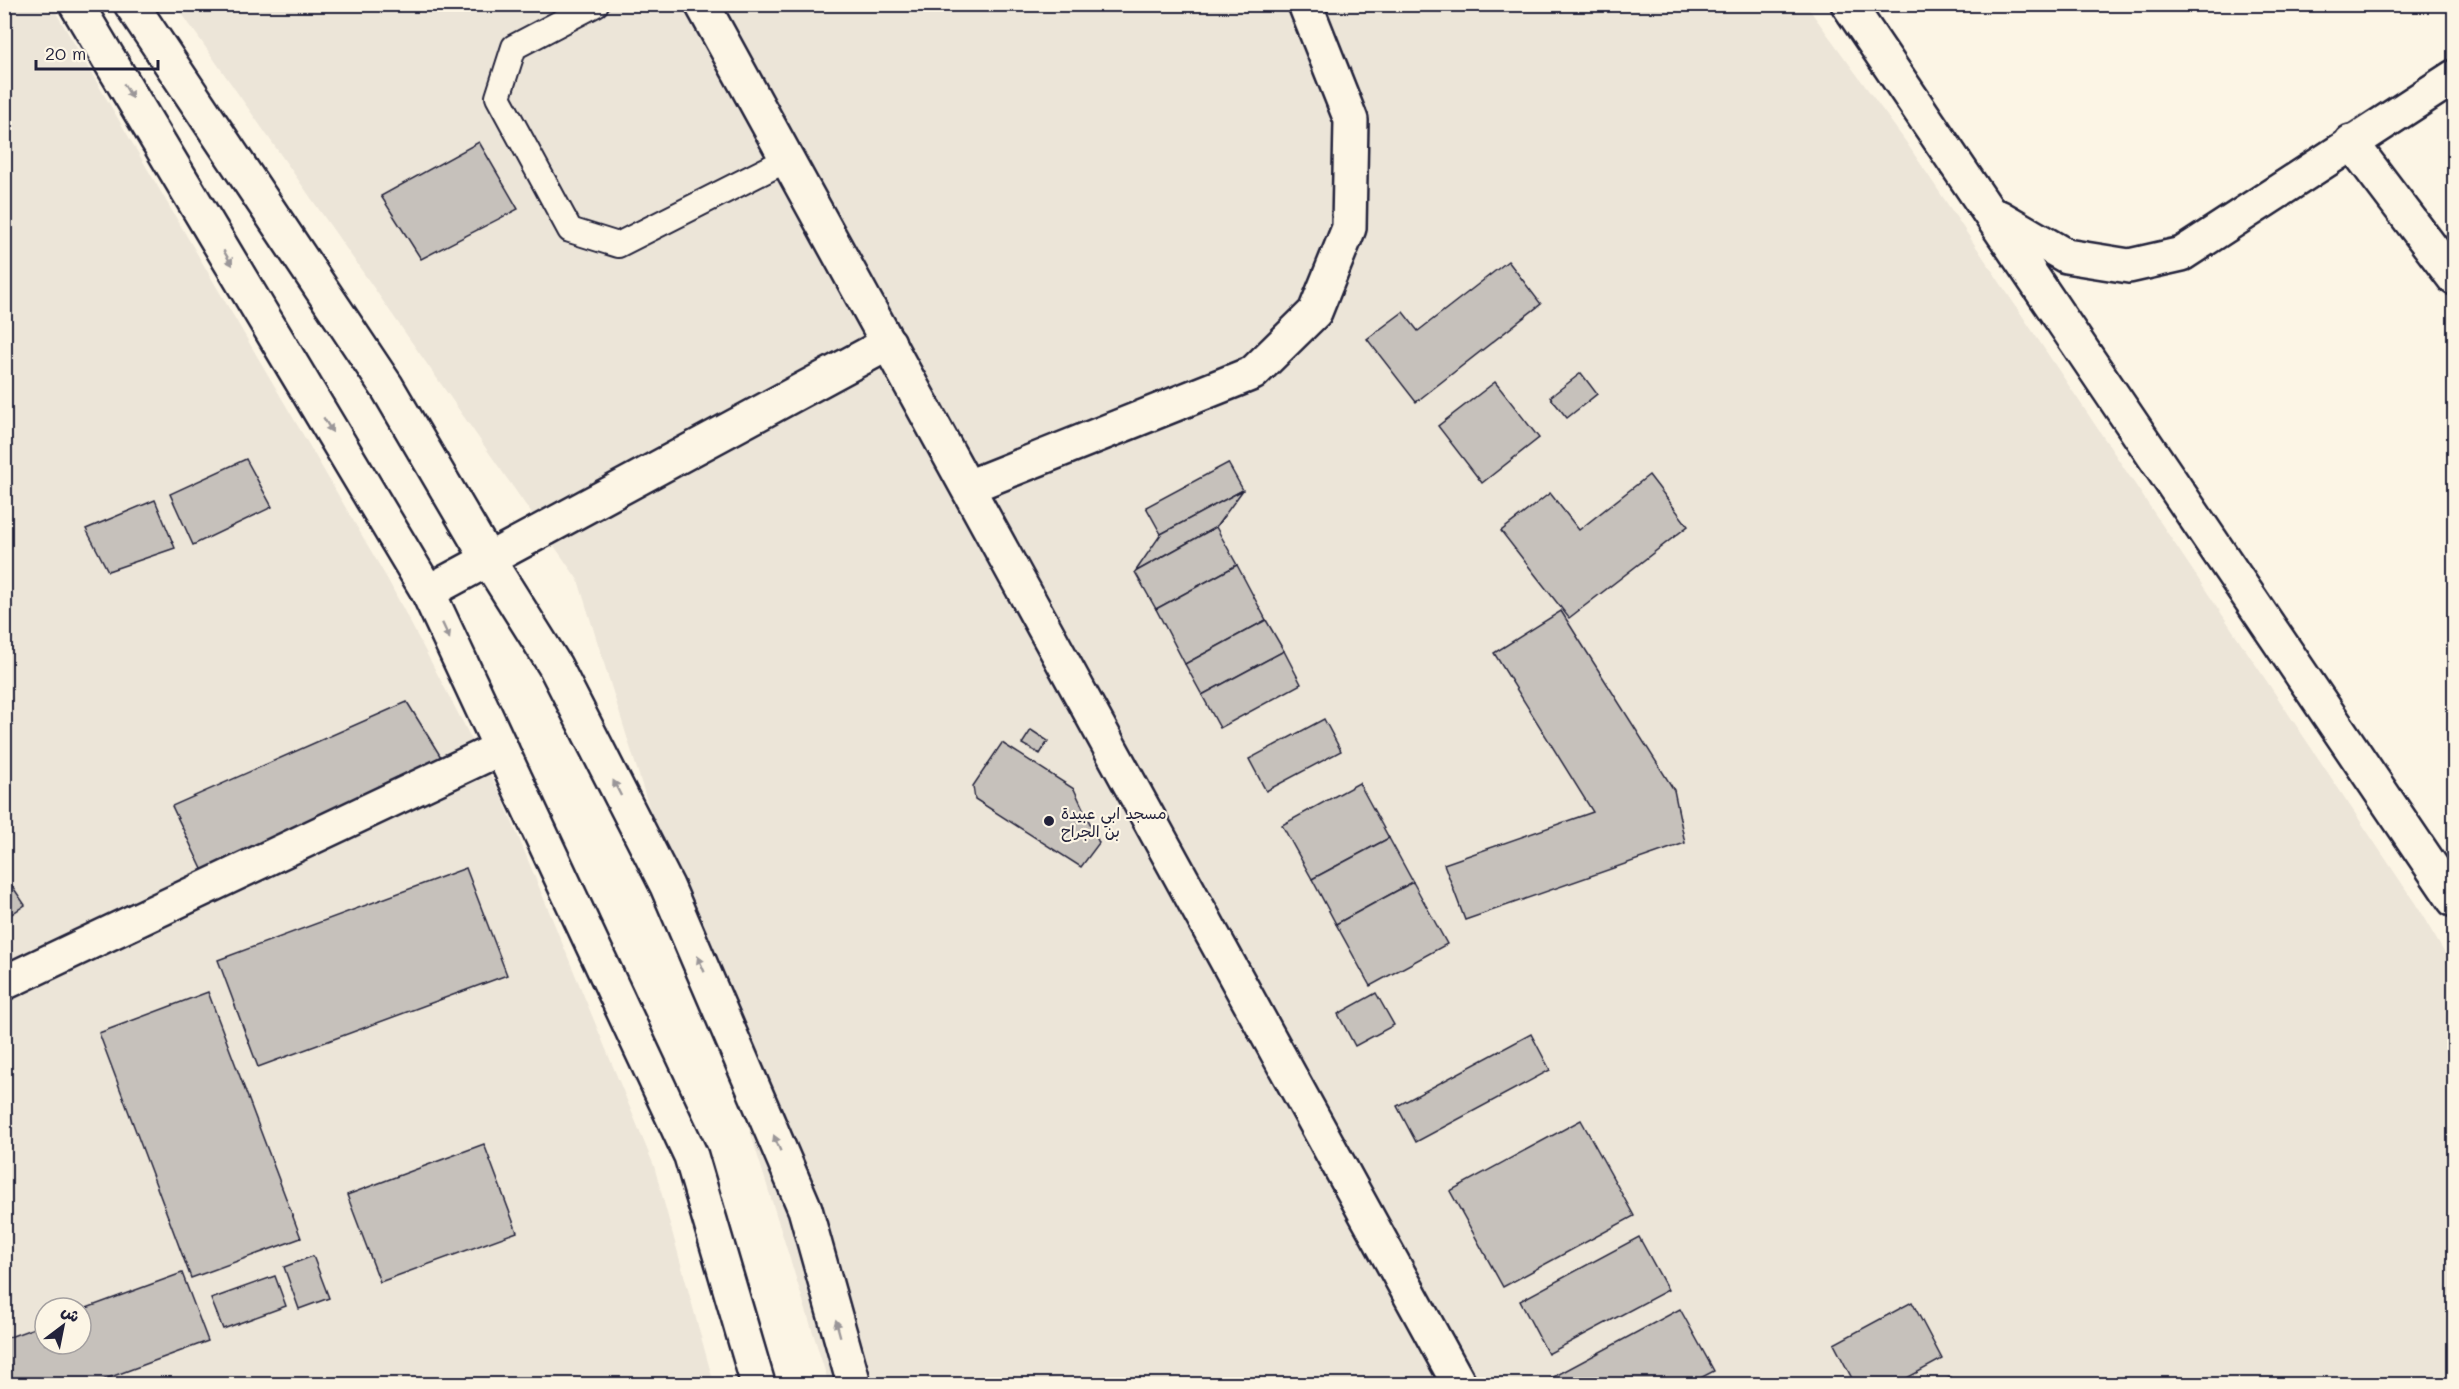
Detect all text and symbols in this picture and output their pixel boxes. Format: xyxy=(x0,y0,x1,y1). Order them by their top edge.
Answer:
scale bar xyxy=(36,33,158,71)
text: 20 m xyxy=(45,41,86,65)
one-way arrow xyxy=(122,83,133,99)
one-way arrow xyxy=(222,250,233,266)
one-way arrow xyxy=(323,417,333,434)
one-way arrow xyxy=(441,622,450,639)
one-way arrow xyxy=(612,779,622,796)
place label: مسجد ابي عبيدة بن الجراح xyxy=(1061,802,1167,842)
marker: مسجد ابي عبيدة بن الجراح xyxy=(1042,814,1056,828)
one-way arrow xyxy=(695,955,705,973)
one-way arrow xyxy=(772,1134,782,1152)
north arrow xyxy=(33,1296,93,1356)
text: ش xyxy=(58,1299,84,1326)
one-way arrow xyxy=(833,1319,842,1337)

